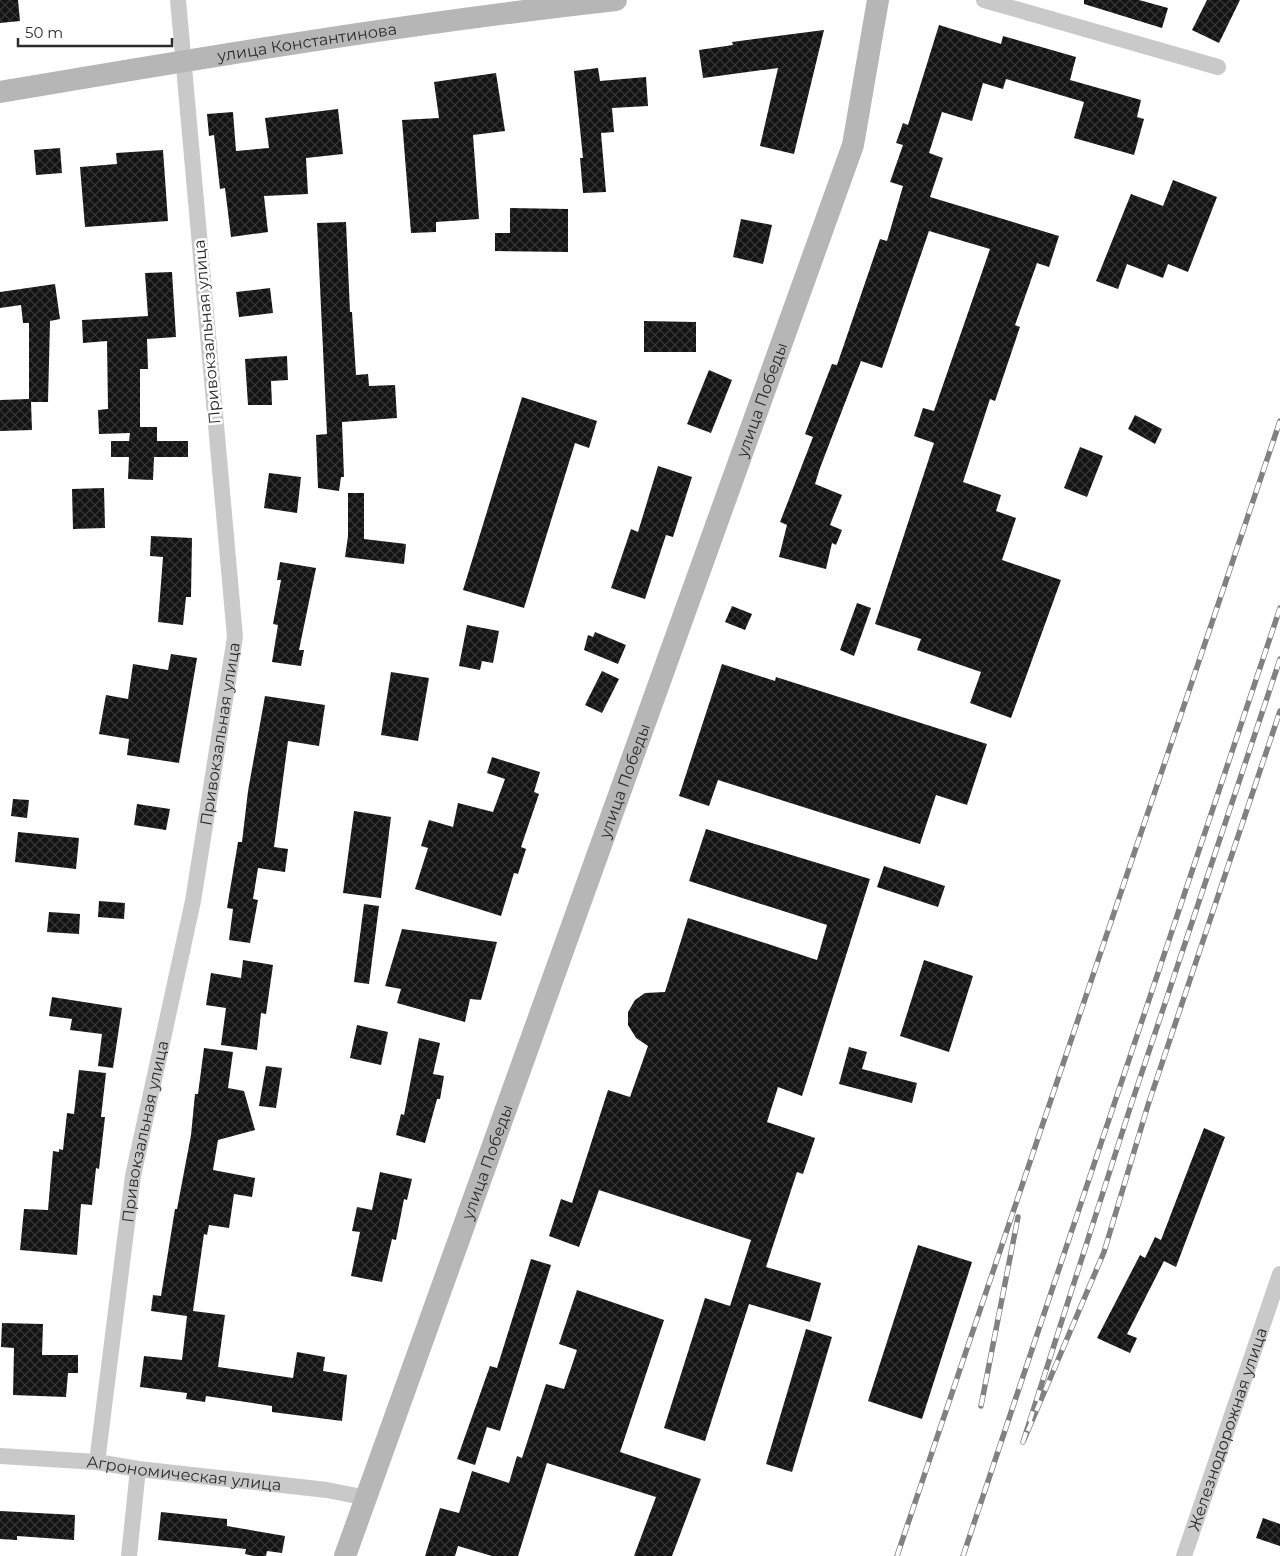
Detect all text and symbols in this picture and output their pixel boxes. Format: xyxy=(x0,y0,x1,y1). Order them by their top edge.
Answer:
scale bar xyxy=(18,15,171,47)
street label: улица Константинова xyxy=(215,19,398,65)
text: 50 m xyxy=(25,23,63,42)
street label: Привокзальная улица xyxy=(189,239,225,425)
street label: улица Победы xyxy=(732,340,791,461)
street label: Привокзальная улица xyxy=(196,641,244,827)
street label: улица Победы xyxy=(594,721,654,842)
street label: Привокзальная улица xyxy=(118,1039,172,1224)
street label: улица Победы xyxy=(457,1102,516,1223)
street label: Железнодорожная улица xyxy=(1184,1325,1271,1533)
street label: Агрономическая улица xyxy=(86,1452,282,1494)

